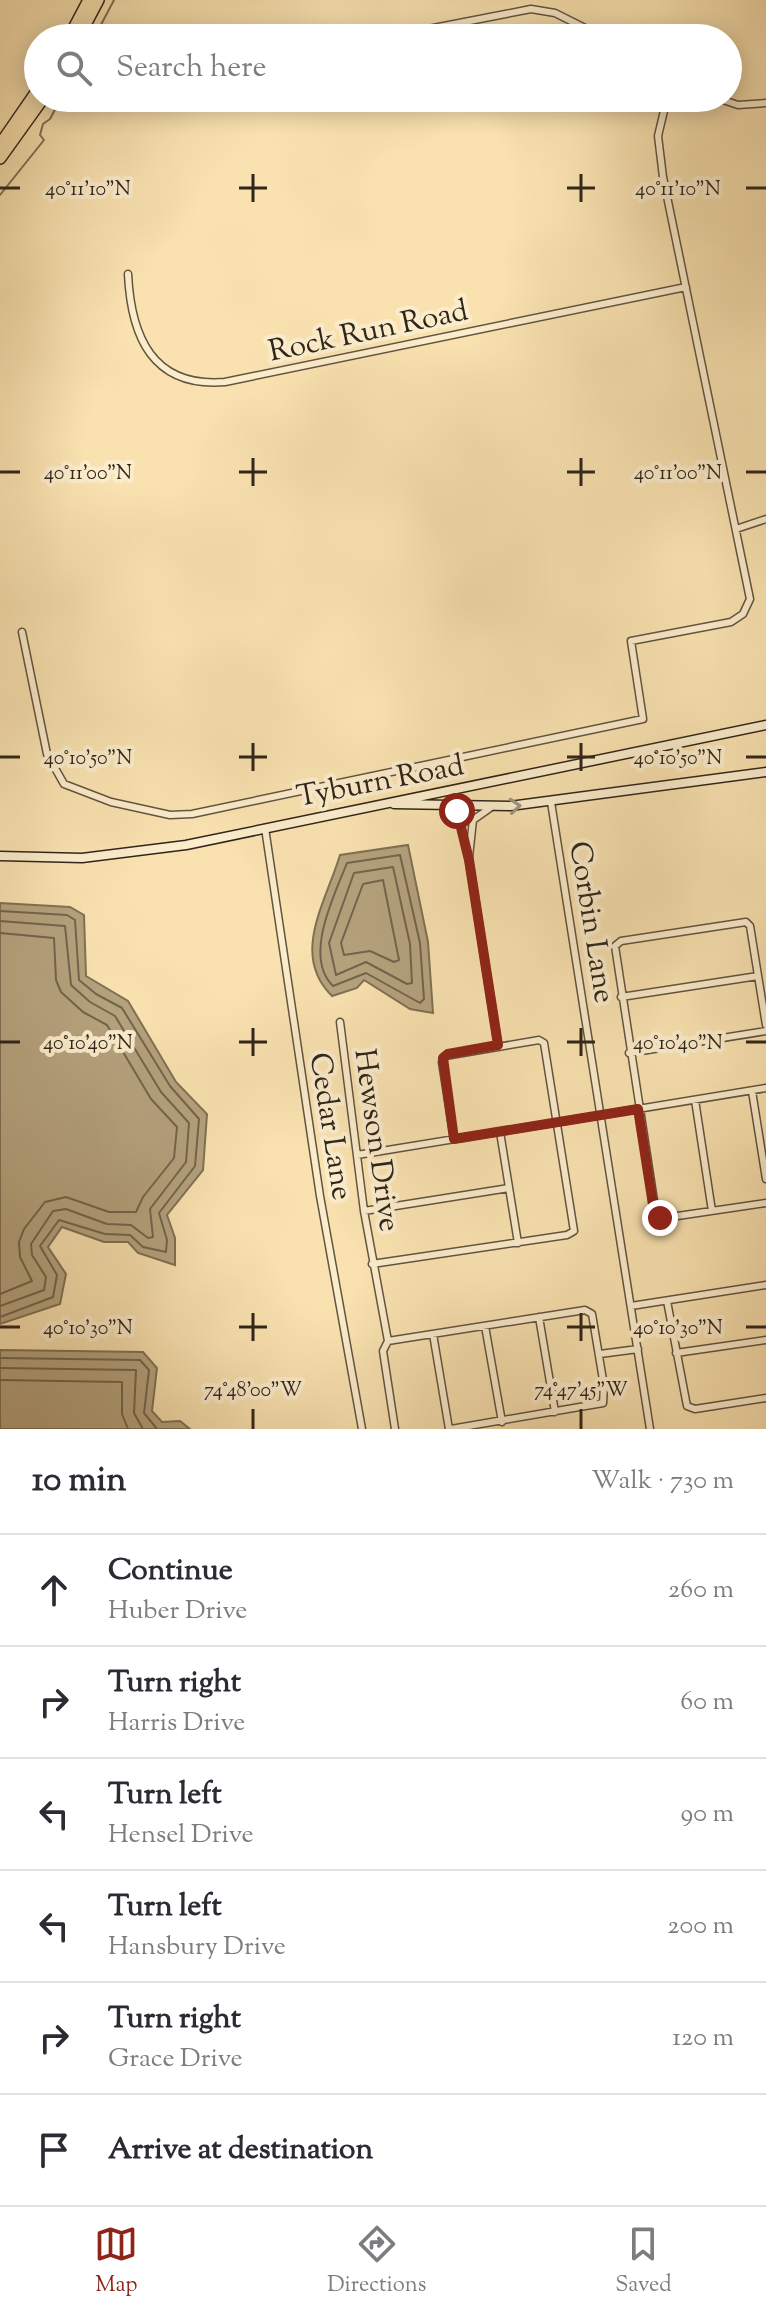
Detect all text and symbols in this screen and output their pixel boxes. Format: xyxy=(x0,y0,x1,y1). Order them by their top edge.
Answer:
search box xyxy=(24,24,742,112)
icon: search xyxy=(52,46,96,90)
text: Search here xyxy=(116,47,266,90)
text: 40°11'10"N xyxy=(45,176,131,205)
text: 40°11'10"N xyxy=(635,176,721,205)
street label: Rock Run Road xyxy=(265,290,472,375)
text: 40°11'00"N xyxy=(44,460,132,489)
text: 40°11'00"N xyxy=(634,460,722,489)
text: 40°10'50"N xyxy=(44,745,132,774)
street label: Tyburn Road xyxy=(293,745,468,820)
text: 40°10'50"N xyxy=(634,745,722,774)
route start xyxy=(439,793,475,829)
one-way arrow xyxy=(509,797,522,814)
street label: Corbin Lane xyxy=(557,838,625,1006)
text: 40°10'40"N xyxy=(43,1030,133,1059)
text: 40°10'40"N xyxy=(633,1030,723,1059)
street label: Hewson Drive xyxy=(341,1046,410,1235)
street label: Cedar Lane xyxy=(297,1050,362,1203)
route end xyxy=(642,1200,678,1236)
text: 40°10'30"N xyxy=(43,1315,133,1344)
text: 40°10'30"N xyxy=(633,1315,723,1344)
text: 74°48'00"W xyxy=(204,1377,302,1406)
text: 74°47'45"W xyxy=(534,1377,628,1406)
text: 10 min xyxy=(32,1457,126,1506)
text: Walk · 730 m xyxy=(591,1463,734,1500)
text: Continue xyxy=(108,1550,233,1593)
icon: ahead xyxy=(32,1568,76,1612)
text: 260 m xyxy=(668,1572,734,1609)
text: Huber Drive xyxy=(108,1593,247,1630)
text: Turn right xyxy=(108,1662,241,1705)
icon: right xyxy=(32,1680,76,1724)
text: 60 m xyxy=(680,1684,734,1721)
text: Harris Drive xyxy=(108,1705,245,1742)
text: Turn left xyxy=(108,1774,222,1817)
icon: left xyxy=(32,1792,76,1836)
text: 90 m xyxy=(681,1796,734,1833)
text: Hensel Drive xyxy=(108,1817,254,1854)
text: Turn left xyxy=(108,1886,222,1929)
icon: left xyxy=(32,1904,76,1948)
text: 200 m xyxy=(667,1908,734,1945)
text: Hansbury Drive xyxy=(108,1929,286,1966)
text: Turn right xyxy=(108,1998,241,2041)
icon: right xyxy=(32,2016,76,2060)
text: 120 m xyxy=(672,2020,734,2057)
text: Grace Drive xyxy=(108,2041,243,2078)
icon: arrive xyxy=(32,2128,76,2172)
text: Arrive at destination xyxy=(108,2129,373,2172)
tab: Map xyxy=(94,2222,138,2302)
tab: Directions xyxy=(327,2222,426,2302)
tab: Saved xyxy=(615,2222,672,2302)

